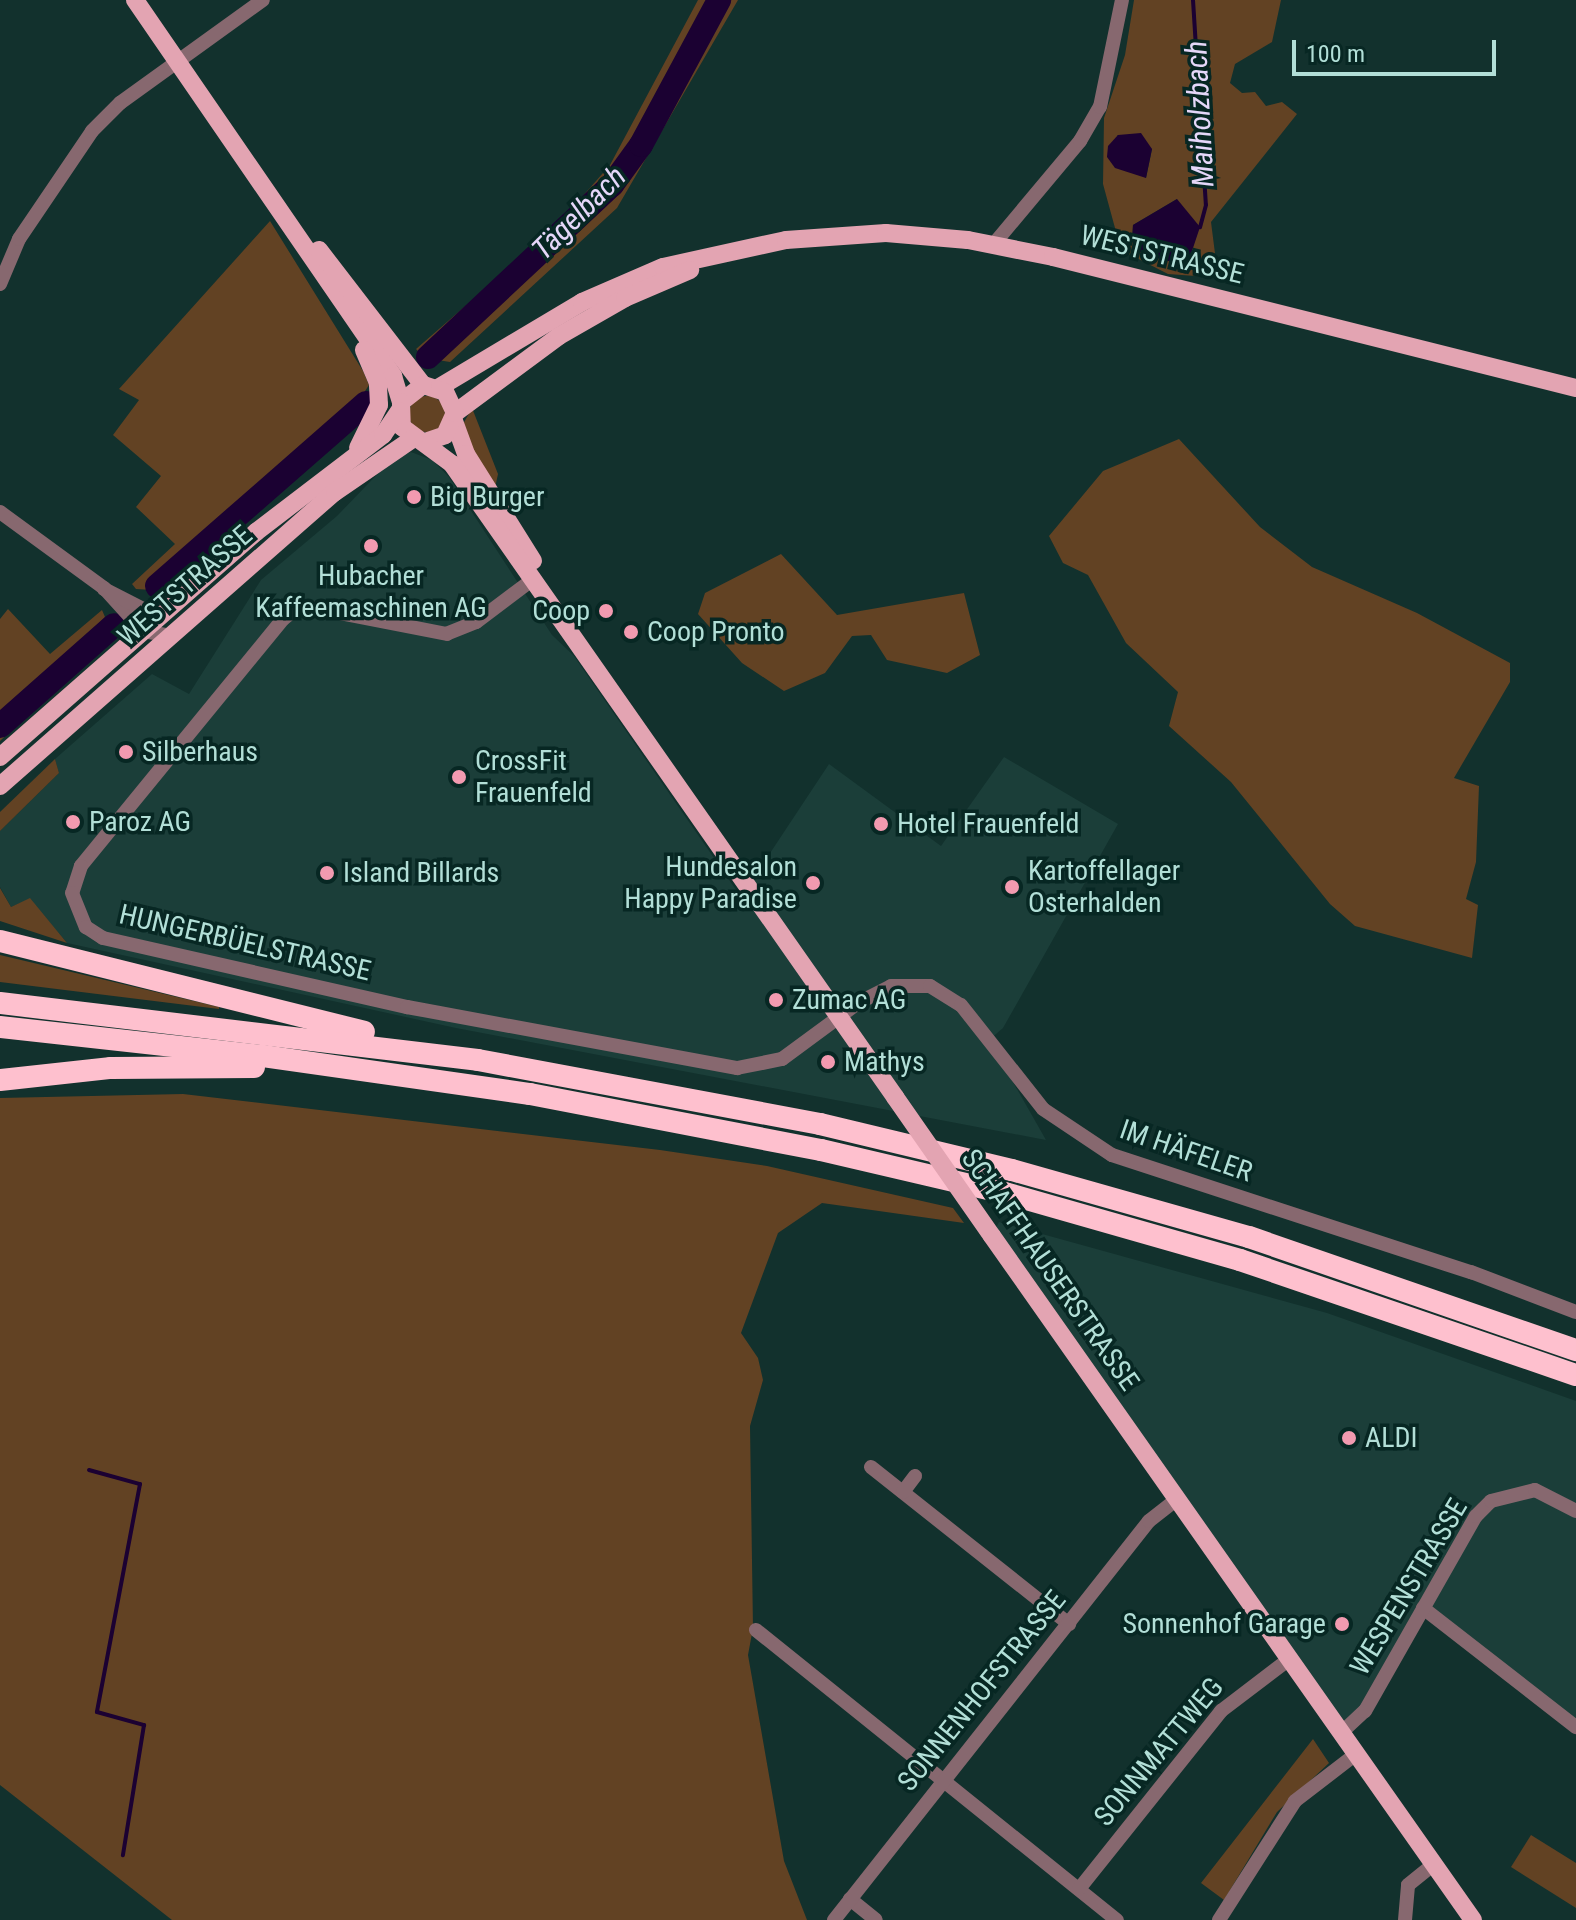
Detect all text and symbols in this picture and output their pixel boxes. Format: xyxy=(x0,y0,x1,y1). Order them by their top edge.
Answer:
scale bar xyxy=(1296,24,1500,74)
water label: Maiholzbach xyxy=(1178,40,1222,188)
text: 100 m xyxy=(1306,40,1365,68)
water label: Tägelbach xyxy=(525,159,633,267)
street label: WESTSTRASSE xyxy=(1077,218,1247,292)
place label: Big Burger xyxy=(430,480,545,514)
marker: Big Burger xyxy=(405,488,423,506)
street label: WESTSTRASSE xyxy=(111,518,259,654)
marker: Hubacher Kaffeemaschinen AG xyxy=(362,537,380,555)
place label: Hubacher Kaffeemaschinen AG xyxy=(255,559,487,625)
place label: Coop xyxy=(532,594,590,628)
marker: Coop xyxy=(597,602,615,620)
place label: Coop Pronto xyxy=(647,615,785,649)
marker: Coop Pronto xyxy=(622,623,640,641)
place label: Silberhaus xyxy=(142,735,258,769)
marker: Silberhaus xyxy=(117,743,135,761)
place label: CrossFit Frauenfeld xyxy=(475,744,592,810)
marker: CrossFit Frauenfeld xyxy=(450,768,468,786)
place label: Paroz AG xyxy=(89,805,191,839)
place label: Hotel Frauenfeld xyxy=(897,807,1079,841)
marker: Paroz AG xyxy=(64,813,82,831)
marker: Hotel Frauenfeld xyxy=(872,815,890,833)
place label: Hundesalon Happy Paradise xyxy=(624,850,797,916)
place label: Kartoffellager Osterhalden xyxy=(1028,854,1180,920)
place label: Island Billards xyxy=(343,856,499,890)
marker: Island Billards xyxy=(318,864,336,882)
marker: Hundesalon Happy Paradise xyxy=(804,874,822,892)
marker: Kartoffellager Osterhalden xyxy=(1003,878,1021,896)
street label: HUNGERBÜELSTRASSE xyxy=(116,898,374,988)
place label: Zumac AG xyxy=(792,983,906,1017)
marker: Zumac AG xyxy=(767,991,785,1009)
place label: Mathys xyxy=(844,1045,925,1079)
marker: Mathys xyxy=(819,1053,837,1071)
street label: IM HÄFELER xyxy=(1115,1113,1257,1189)
street label: SCHAFFHAUSERSTRASSE xyxy=(954,1143,1146,1397)
place label: ALDI xyxy=(1365,1421,1417,1455)
marker: ALDI xyxy=(1340,1429,1358,1447)
street label: WESPENSTRASSE xyxy=(1343,1493,1475,1681)
street label: SONNENHOFSTRASSE xyxy=(891,1584,1073,1798)
place label: Sonnenhof Garage xyxy=(1122,1607,1326,1641)
marker: Sonnenhof Garage xyxy=(1333,1615,1351,1633)
street label: SONNMATTWEG xyxy=(1087,1671,1231,1833)

